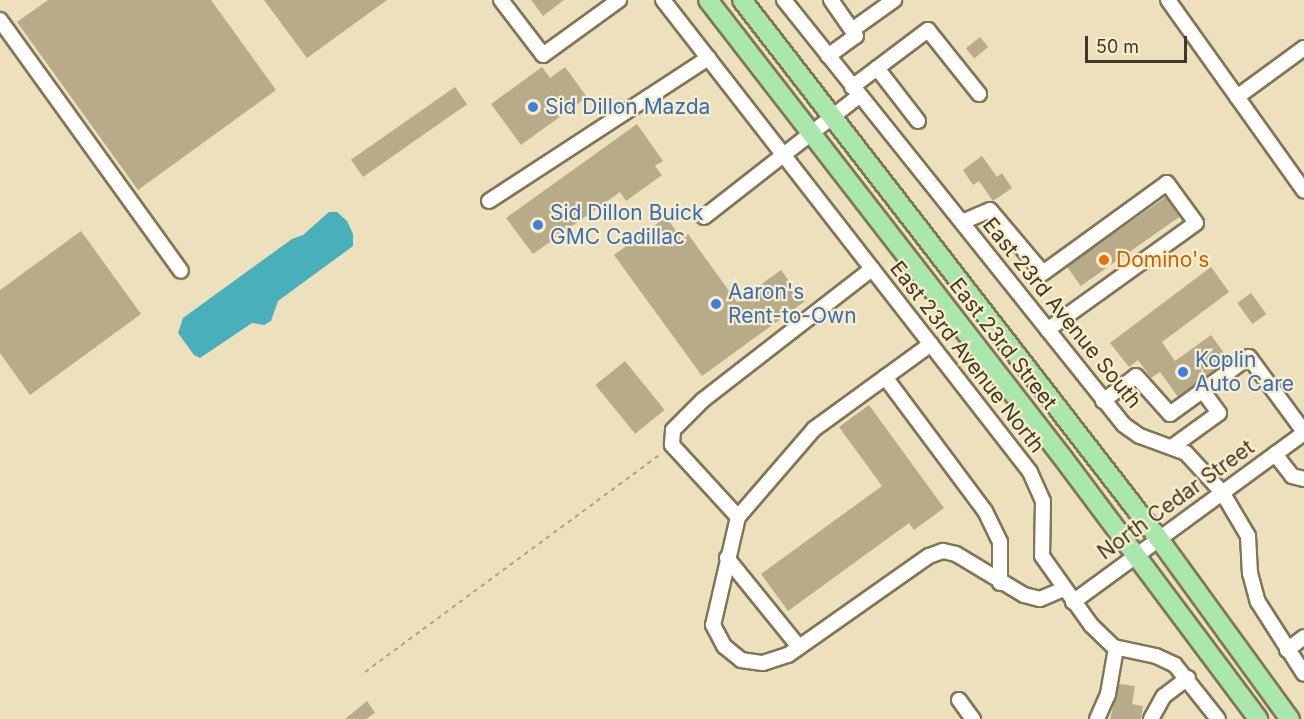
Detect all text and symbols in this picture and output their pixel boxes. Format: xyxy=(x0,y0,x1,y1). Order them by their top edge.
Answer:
scale bar xyxy=(1088,24,1190,62)
text: 50 m xyxy=(1096,36,1139,57)
place label: Sid Dillon Mazda xyxy=(545,94,710,120)
marker: Sid Dillon Mazda xyxy=(526,100,540,114)
place label: Sid Dillon Buick GMC Cadillac xyxy=(550,200,703,250)
street label: East 23rd Avenue South xyxy=(977,213,1147,413)
marker: Sid Dillon Buick GMC Cadillac xyxy=(531,218,545,232)
place label: Domino's xyxy=(1116,247,1209,273)
marker: Domino's xyxy=(1097,253,1111,267)
street label: East 23rd Avenue North xyxy=(884,256,1050,458)
street label: East 23rd Street xyxy=(944,273,1062,415)
place label: Aaron's Rent-to-Own xyxy=(728,279,857,329)
marker: Aaron's Rent-to-Own xyxy=(709,297,723,311)
place label: Koplin Auto Care xyxy=(1195,347,1294,397)
marker: Koplin Auto Care xyxy=(1176,365,1190,379)
street label: North Cedar Street xyxy=(1093,435,1259,565)

